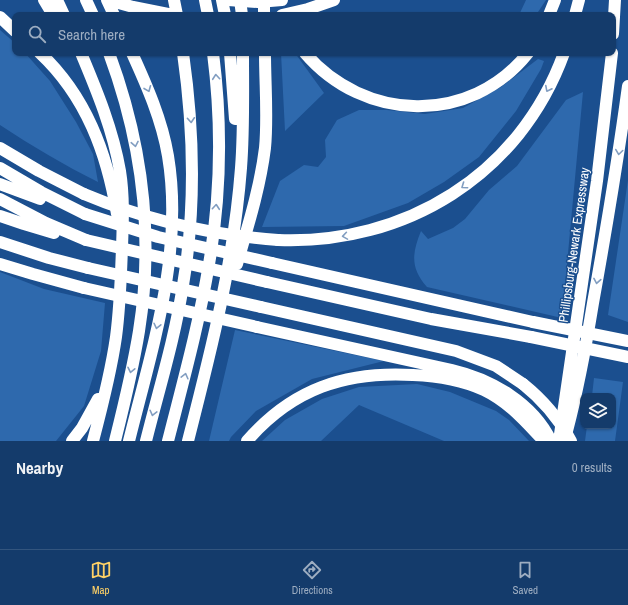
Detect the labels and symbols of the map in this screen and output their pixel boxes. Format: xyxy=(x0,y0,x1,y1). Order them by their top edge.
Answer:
one-way arrow xyxy=(211,74,220,80)
one-way arrow xyxy=(545,84,553,92)
one-way arrow xyxy=(143,85,151,92)
one-way arrow xyxy=(186,117,195,123)
one-way arrow xyxy=(130,141,139,147)
one-way arrow xyxy=(615,149,624,155)
street label: Phillipsburg-Newark Expressway xyxy=(555,166,593,324)
one-way arrow xyxy=(461,181,468,189)
one-way arrow xyxy=(212,204,221,210)
one-way arrow xyxy=(342,231,348,240)
one-way arrow xyxy=(594,277,602,284)
one-way arrow xyxy=(154,323,162,329)
one-way arrow xyxy=(128,367,136,374)
one-way arrow xyxy=(180,373,188,379)
one-way arrow xyxy=(149,410,157,417)

